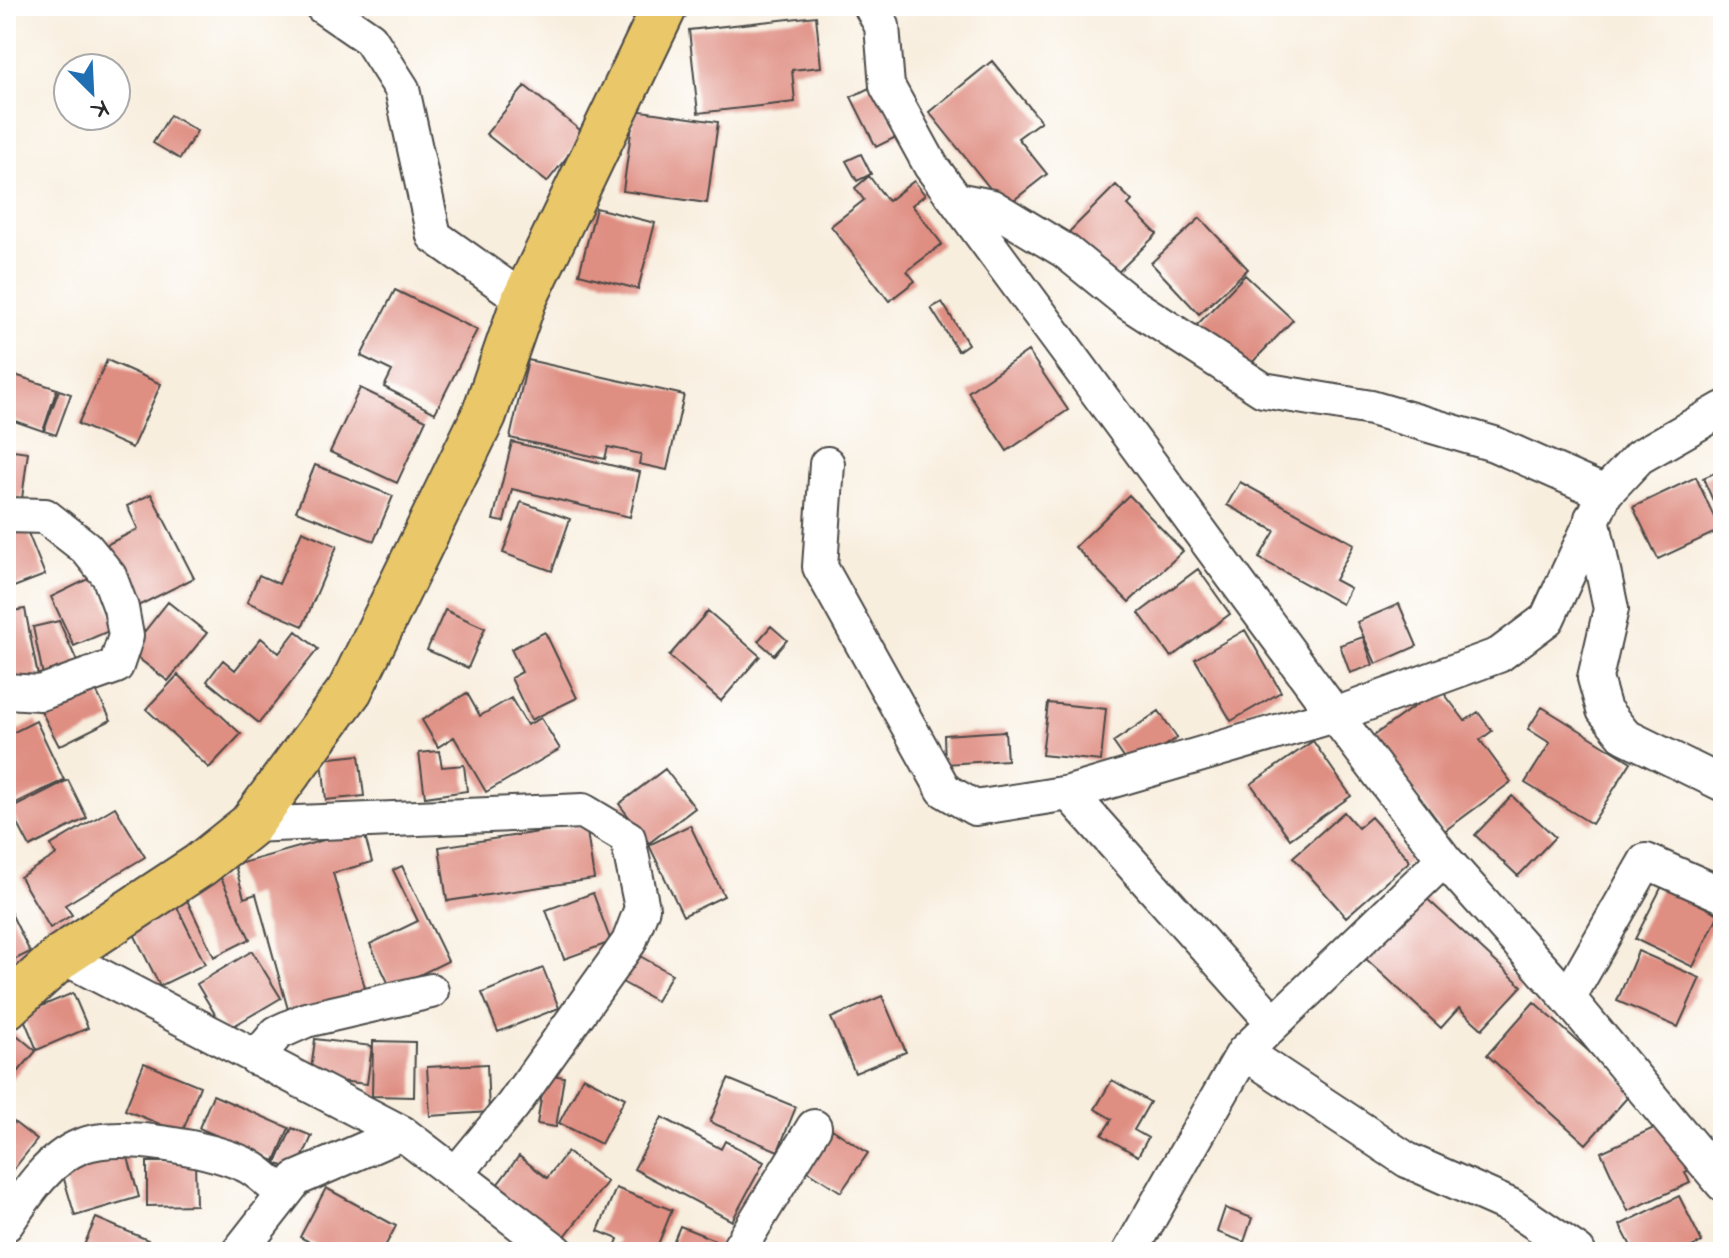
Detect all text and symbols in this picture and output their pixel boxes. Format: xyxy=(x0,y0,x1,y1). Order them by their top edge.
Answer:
north arrow xyxy=(52,52,132,132)
text: K xyxy=(86,92,112,125)

